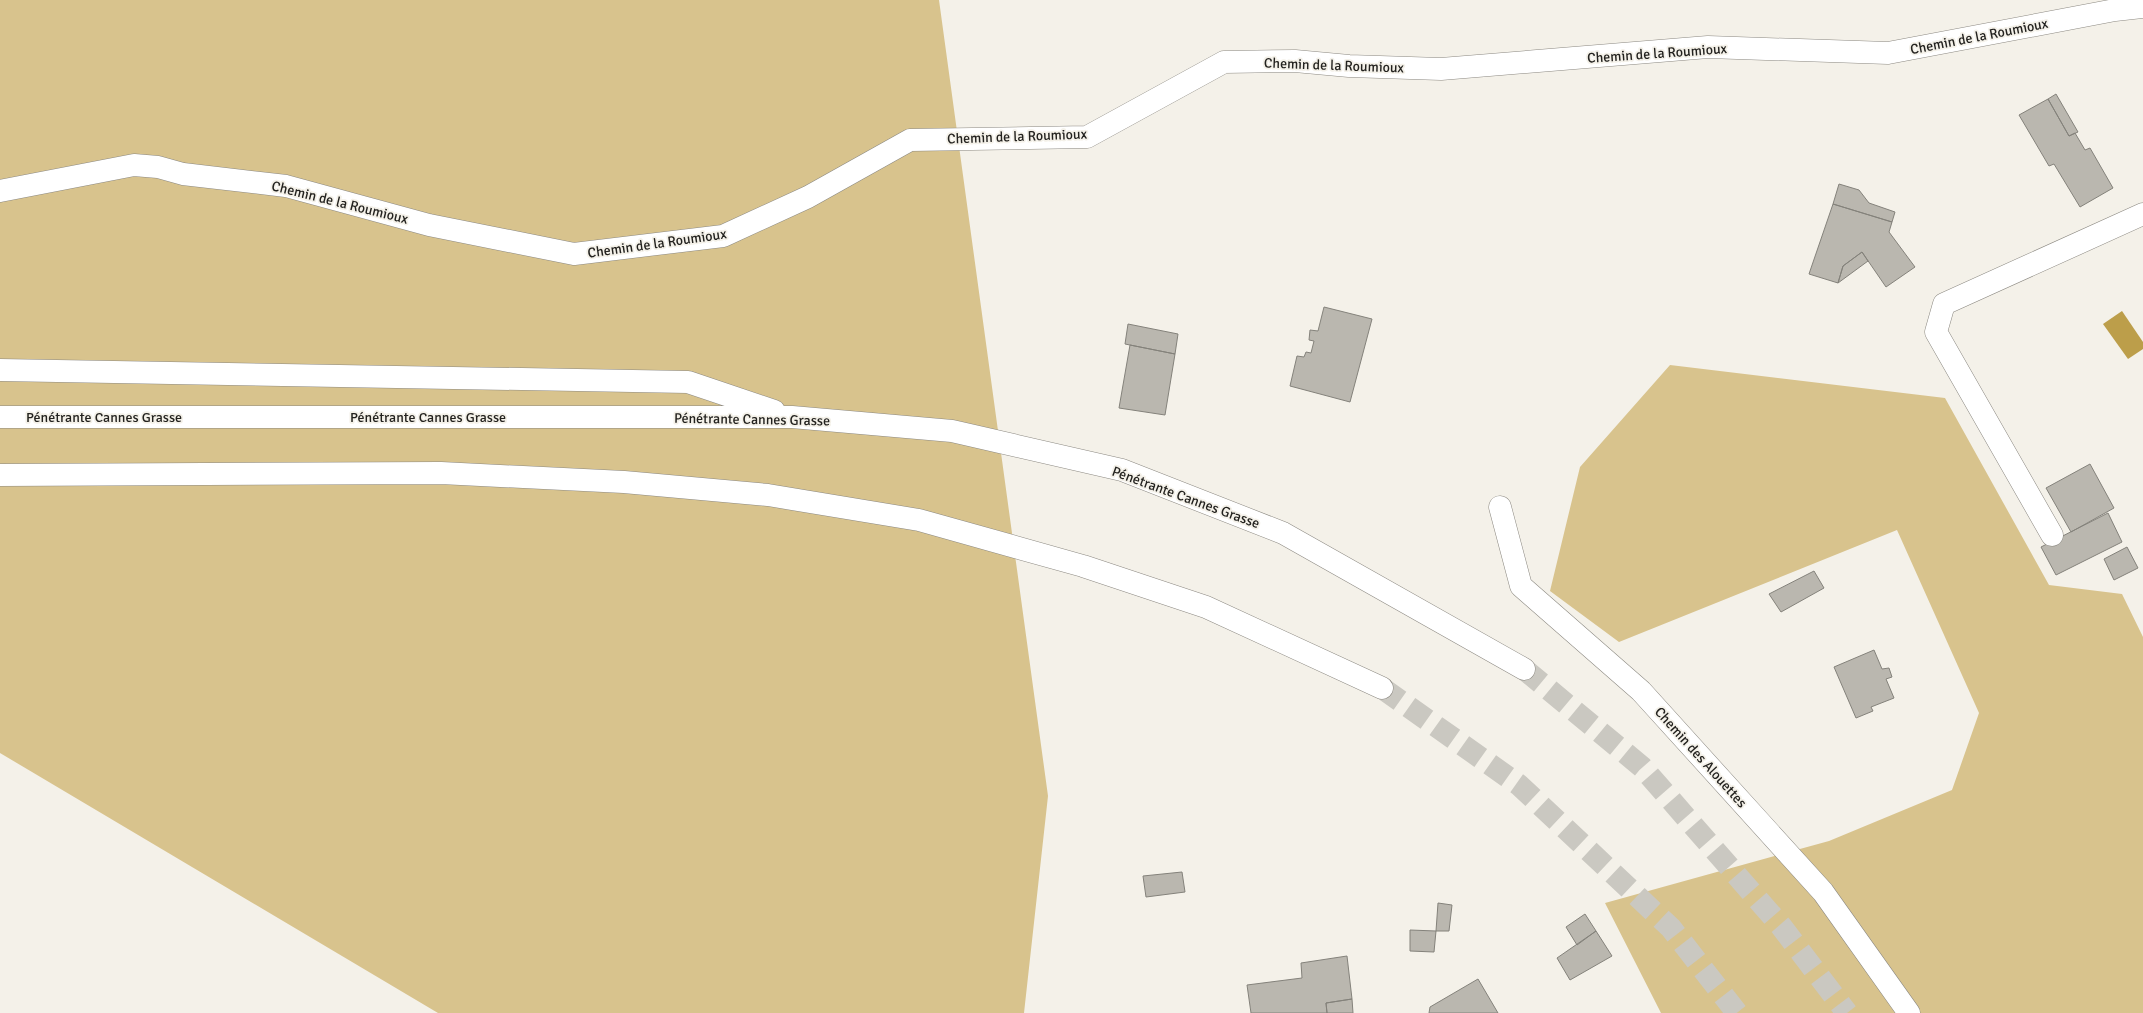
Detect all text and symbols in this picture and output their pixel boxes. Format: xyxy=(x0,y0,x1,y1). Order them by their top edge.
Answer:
street label: Chemin de la Roumioux xyxy=(1909,15,2050,58)
street label: Chemin de la Roumioux xyxy=(1587,40,1728,67)
street label: Chemin de la Roumioux xyxy=(1264,55,1405,76)
street label: Chemin de la Roumioux xyxy=(947,126,1088,147)
street label: Chemin de la Roumioux xyxy=(270,177,410,228)
street label: Chemin de la Roumioux xyxy=(587,225,728,262)
street label: Pénétrante Cannes Grasse xyxy=(26,409,182,426)
street label: Pénétrante Cannes Grasse xyxy=(350,409,506,426)
street label: Pénétrante Cannes Grasse xyxy=(674,410,830,429)
street label: Pénétrante Cannes Grasse xyxy=(1110,463,1262,532)
street label: Chemin des Alouettes xyxy=(1651,704,1750,811)

